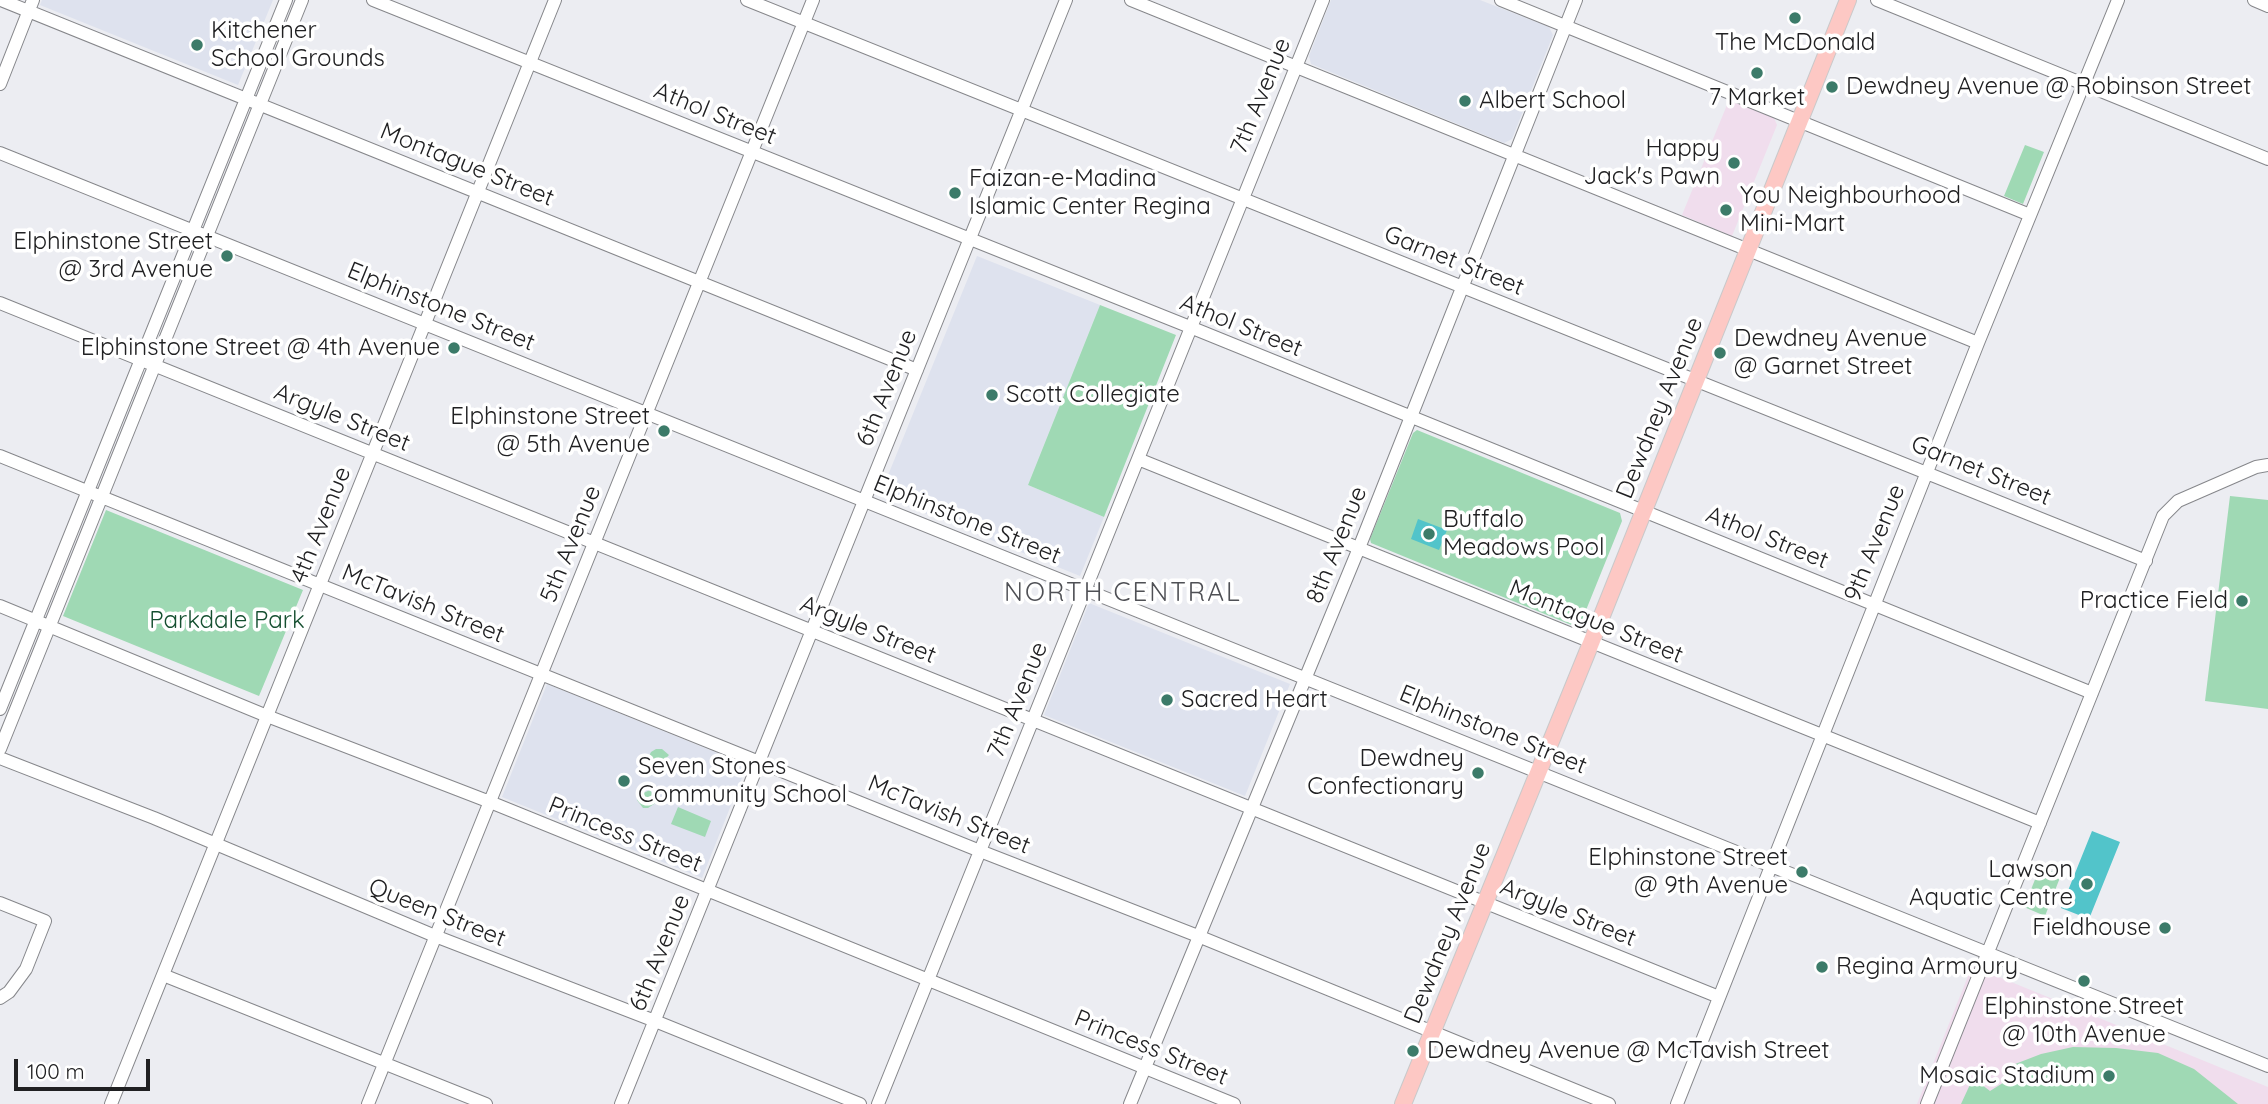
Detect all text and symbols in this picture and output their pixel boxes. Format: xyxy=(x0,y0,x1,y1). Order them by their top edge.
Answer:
marker: The McDonald xyxy=(1787,10,1803,26)
place label: Kitchener School Grounds xyxy=(211,17,385,73)
place label: The McDonald xyxy=(1715,29,1875,57)
street label: 7th Avenue xyxy=(1225,34,1297,158)
marker: Kitchener School Grounds xyxy=(189,37,205,53)
marker: 7 Market xyxy=(1749,65,1765,81)
place label: Dewdney Avenue @ Robinson Street xyxy=(1846,73,2251,101)
street label: Athol Street xyxy=(650,76,780,152)
marker: Dewdney Avenue @ Robinson Street xyxy=(1824,79,1840,95)
place label: 7 Market xyxy=(1709,84,1805,112)
place label: Albert School xyxy=(1479,87,1626,115)
marker: Albert School xyxy=(1457,93,1473,109)
street label: Montague Street xyxy=(376,117,558,213)
place label: Happy Jack's Pawn xyxy=(1584,135,1720,191)
marker: Happy Jack's Pawn xyxy=(1726,155,1742,171)
place label: Faizan-e-Madina Islamic Center Regina xyxy=(969,165,1211,221)
place label: You Neighbourhood Mini-Mart xyxy=(1740,182,1961,238)
marker: Faizan-e-Madina Islamic Center Regina xyxy=(947,185,963,201)
marker: You Neighbourhood Mini-Mart xyxy=(1718,202,1734,218)
street label: Garnet Street xyxy=(1380,220,1528,302)
place label: Elphinstone Street @ 3rd Avenue xyxy=(13,228,213,284)
marker: Elphinstone Street @ 3rd Avenue xyxy=(219,248,235,264)
street label: Elphinstone Street xyxy=(343,256,539,358)
street label: Athol Street xyxy=(1176,288,1306,364)
street label: Dewdney Avenue xyxy=(1610,313,1710,503)
street label: 6th Avenue xyxy=(851,325,923,451)
place label: Dewdney Avenue @ Garnet Street xyxy=(1734,325,1927,381)
place label: Elphinstone Street @ 4th Avenue xyxy=(81,334,440,362)
marker: Elphinstone Street @ 4th Avenue xyxy=(446,340,462,356)
marker: Dewdney Avenue @ Garnet Street xyxy=(1712,345,1728,361)
street label: Argyle Street xyxy=(270,378,414,458)
place label: Scott Collegiate xyxy=(1006,381,1180,409)
marker: Scott Collegiate xyxy=(984,387,1000,403)
place label: Elphinstone Street @ 5th Avenue xyxy=(450,403,650,459)
marker: Elphinstone Street @ 5th Avenue xyxy=(656,423,672,439)
street label: Garnet Street xyxy=(1907,430,2055,512)
street label: 4th Avenue xyxy=(285,463,357,587)
street label: Elphinstone Street xyxy=(869,469,1065,571)
street label: 9th Avenue xyxy=(1838,480,1912,606)
street label: 5th Avenue xyxy=(535,481,607,607)
street label: 8th Avenue xyxy=(1301,482,1373,608)
street label: Athol Street xyxy=(1702,500,1832,576)
place label: Buffalo Meadows Pool xyxy=(1443,506,1604,562)
marker: Buffalo Meadows Pool xyxy=(1421,526,1437,542)
street label: McTavish Street xyxy=(338,558,508,650)
street label: Montague Street xyxy=(1505,574,1687,670)
district label: NORTH CENTRAL xyxy=(1006,577,1240,609)
place label: Practice Field xyxy=(2080,587,2228,615)
street label: Argyle Street xyxy=(796,590,940,670)
marker: Practice Field xyxy=(2234,593,2250,609)
park label: Parkdale Park xyxy=(149,607,305,635)
street label: 7th Avenue xyxy=(982,638,1054,762)
street label: Elphinstone Street xyxy=(1395,679,1591,781)
place label: Sacred Heart xyxy=(1181,686,1328,714)
marker: Sacred Heart xyxy=(1159,692,1175,708)
place label: Dewdney Confectionary xyxy=(1307,745,1464,801)
place label: Seven Stones Community School xyxy=(638,753,847,809)
marker: Dewdney Confectionary xyxy=(1470,765,1486,781)
street label: McTavish Street xyxy=(864,769,1034,861)
marker: Seven Stones Community School xyxy=(616,773,632,789)
street label: Princess Street xyxy=(544,791,706,879)
street label: Dewdney Avenue xyxy=(1398,838,1498,1028)
place label: Elphinstone Street @ 9th Avenue xyxy=(1588,844,1788,900)
place label: Lawson Aquatic Centre xyxy=(1909,856,2073,912)
marker: Elphinstone Street @ 9th Avenue xyxy=(1794,864,1810,880)
street label: Queen Street xyxy=(364,872,510,954)
street label: Argyle Street xyxy=(1496,873,1640,953)
marker: Lawson Aquatic Centre xyxy=(2079,876,2095,892)
street label: 6th Avenue xyxy=(624,890,696,1016)
place label: Fieldhouse xyxy=(2032,914,2151,942)
marker: Fieldhouse xyxy=(2157,920,2173,936)
place label: Regina Armoury xyxy=(1836,953,2018,981)
marker: Regina Armoury xyxy=(1814,959,1830,975)
marker: Elphinstone Street @ 10th Avenue xyxy=(2076,973,2092,989)
place label: Elphinstone Street @ 10th Avenue xyxy=(1984,993,2184,1049)
street label: Princess Street xyxy=(1070,1004,1232,1092)
place label: Dewdney Avenue @ McTavish Street xyxy=(1427,1037,1829,1065)
marker: Dewdney Avenue @ McTavish Street xyxy=(1405,1043,1421,1059)
scale bar xyxy=(18,1044,154,1088)
text: 100 m xyxy=(27,1058,85,1084)
place label: Mosaic Stadium xyxy=(1919,1062,2095,1090)
marker: Mosaic Stadium xyxy=(2101,1068,2117,1084)

